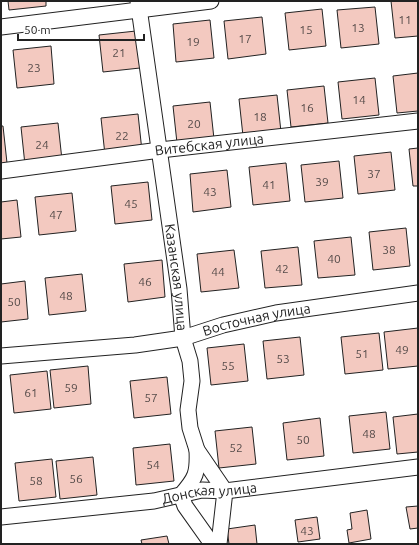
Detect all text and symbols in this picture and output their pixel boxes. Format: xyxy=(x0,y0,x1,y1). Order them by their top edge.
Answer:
house number: 11 xyxy=(398,13,412,26)
scale bar xyxy=(18,16,144,42)
house number: 13 xyxy=(351,21,365,34)
text: 50 m xyxy=(24,23,51,36)
house number: 15 xyxy=(299,23,313,36)
house number: 17 xyxy=(238,32,252,45)
house number: 19 xyxy=(186,35,200,48)
house number: 21 xyxy=(112,46,126,59)
house number: 23 xyxy=(27,61,41,74)
house number: 14 xyxy=(352,93,366,106)
house number: 16 xyxy=(300,101,314,114)
house number: 18 xyxy=(253,110,267,123)
house number: 20 xyxy=(187,117,201,130)
house number: 22 xyxy=(115,129,129,142)
street label: Витебская улица xyxy=(154,130,265,159)
house number: 24 xyxy=(35,138,49,151)
house number: 37 xyxy=(367,167,381,180)
house number: 39 xyxy=(315,175,329,188)
house number: 41 xyxy=(262,178,276,191)
house number: 43 xyxy=(203,185,217,198)
house number: 45 xyxy=(124,197,138,210)
house number: 47 xyxy=(49,208,63,221)
street label: Казанская улица xyxy=(162,223,190,332)
house number: 38 xyxy=(382,243,396,256)
house number: 40 xyxy=(327,252,341,265)
house number: 42 xyxy=(275,262,289,275)
house number: 44 xyxy=(211,265,225,278)
house number: 46 xyxy=(138,275,152,288)
house number: 48 xyxy=(59,289,73,302)
house number: 50 xyxy=(7,295,21,308)
street label: Восточная улица xyxy=(201,300,311,339)
house number: 49 xyxy=(395,343,409,356)
house number: 51 xyxy=(355,347,369,360)
house number: 53 xyxy=(276,352,290,365)
house number: 55 xyxy=(221,359,235,372)
house number: 59 xyxy=(64,381,78,394)
house number: 61 xyxy=(24,386,38,399)
house number: 57 xyxy=(144,391,158,404)
house number: 48 xyxy=(362,427,376,440)
house number: 50 xyxy=(296,433,310,446)
house number: 52 xyxy=(229,441,243,454)
house number: 54 xyxy=(146,458,160,471)
house number: 56 xyxy=(69,472,83,485)
house number: 58 xyxy=(29,474,43,487)
street label: Донская улица xyxy=(160,479,258,507)
house number: 43 xyxy=(300,524,314,537)

